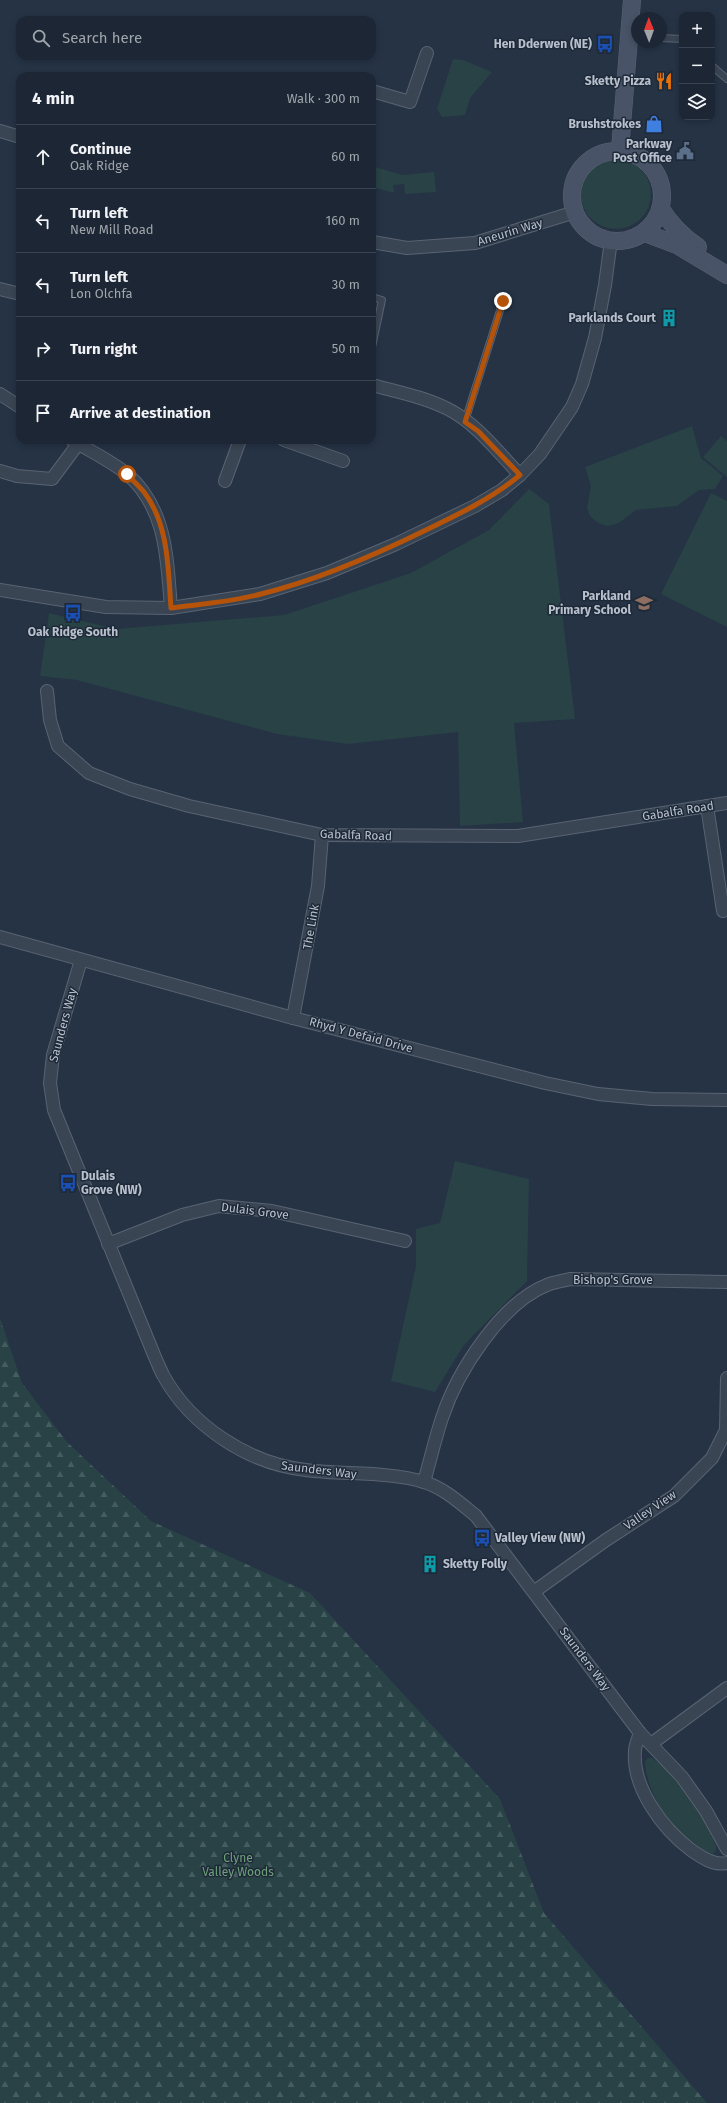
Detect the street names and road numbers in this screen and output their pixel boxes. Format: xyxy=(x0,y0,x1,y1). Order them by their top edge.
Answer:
street label: Aneurin Way xyxy=(476,215,544,249)
street label: Gabalfa Road xyxy=(641,798,715,824)
street label: Gabalfa Road xyxy=(320,827,392,843)
street label: The Link xyxy=(300,903,322,951)
street label: Saunders Way xyxy=(46,986,80,1063)
street label: Rhyd Y Defaid Drive xyxy=(308,1014,414,1056)
street label: Dulais Grove xyxy=(220,1200,290,1222)
street label: Bishop's Grove xyxy=(573,1273,653,1287)
street label: Saunders Way xyxy=(281,1458,358,1482)
street label: Valley View xyxy=(621,1487,679,1533)
street label: Saunders Way xyxy=(557,1625,613,1694)

